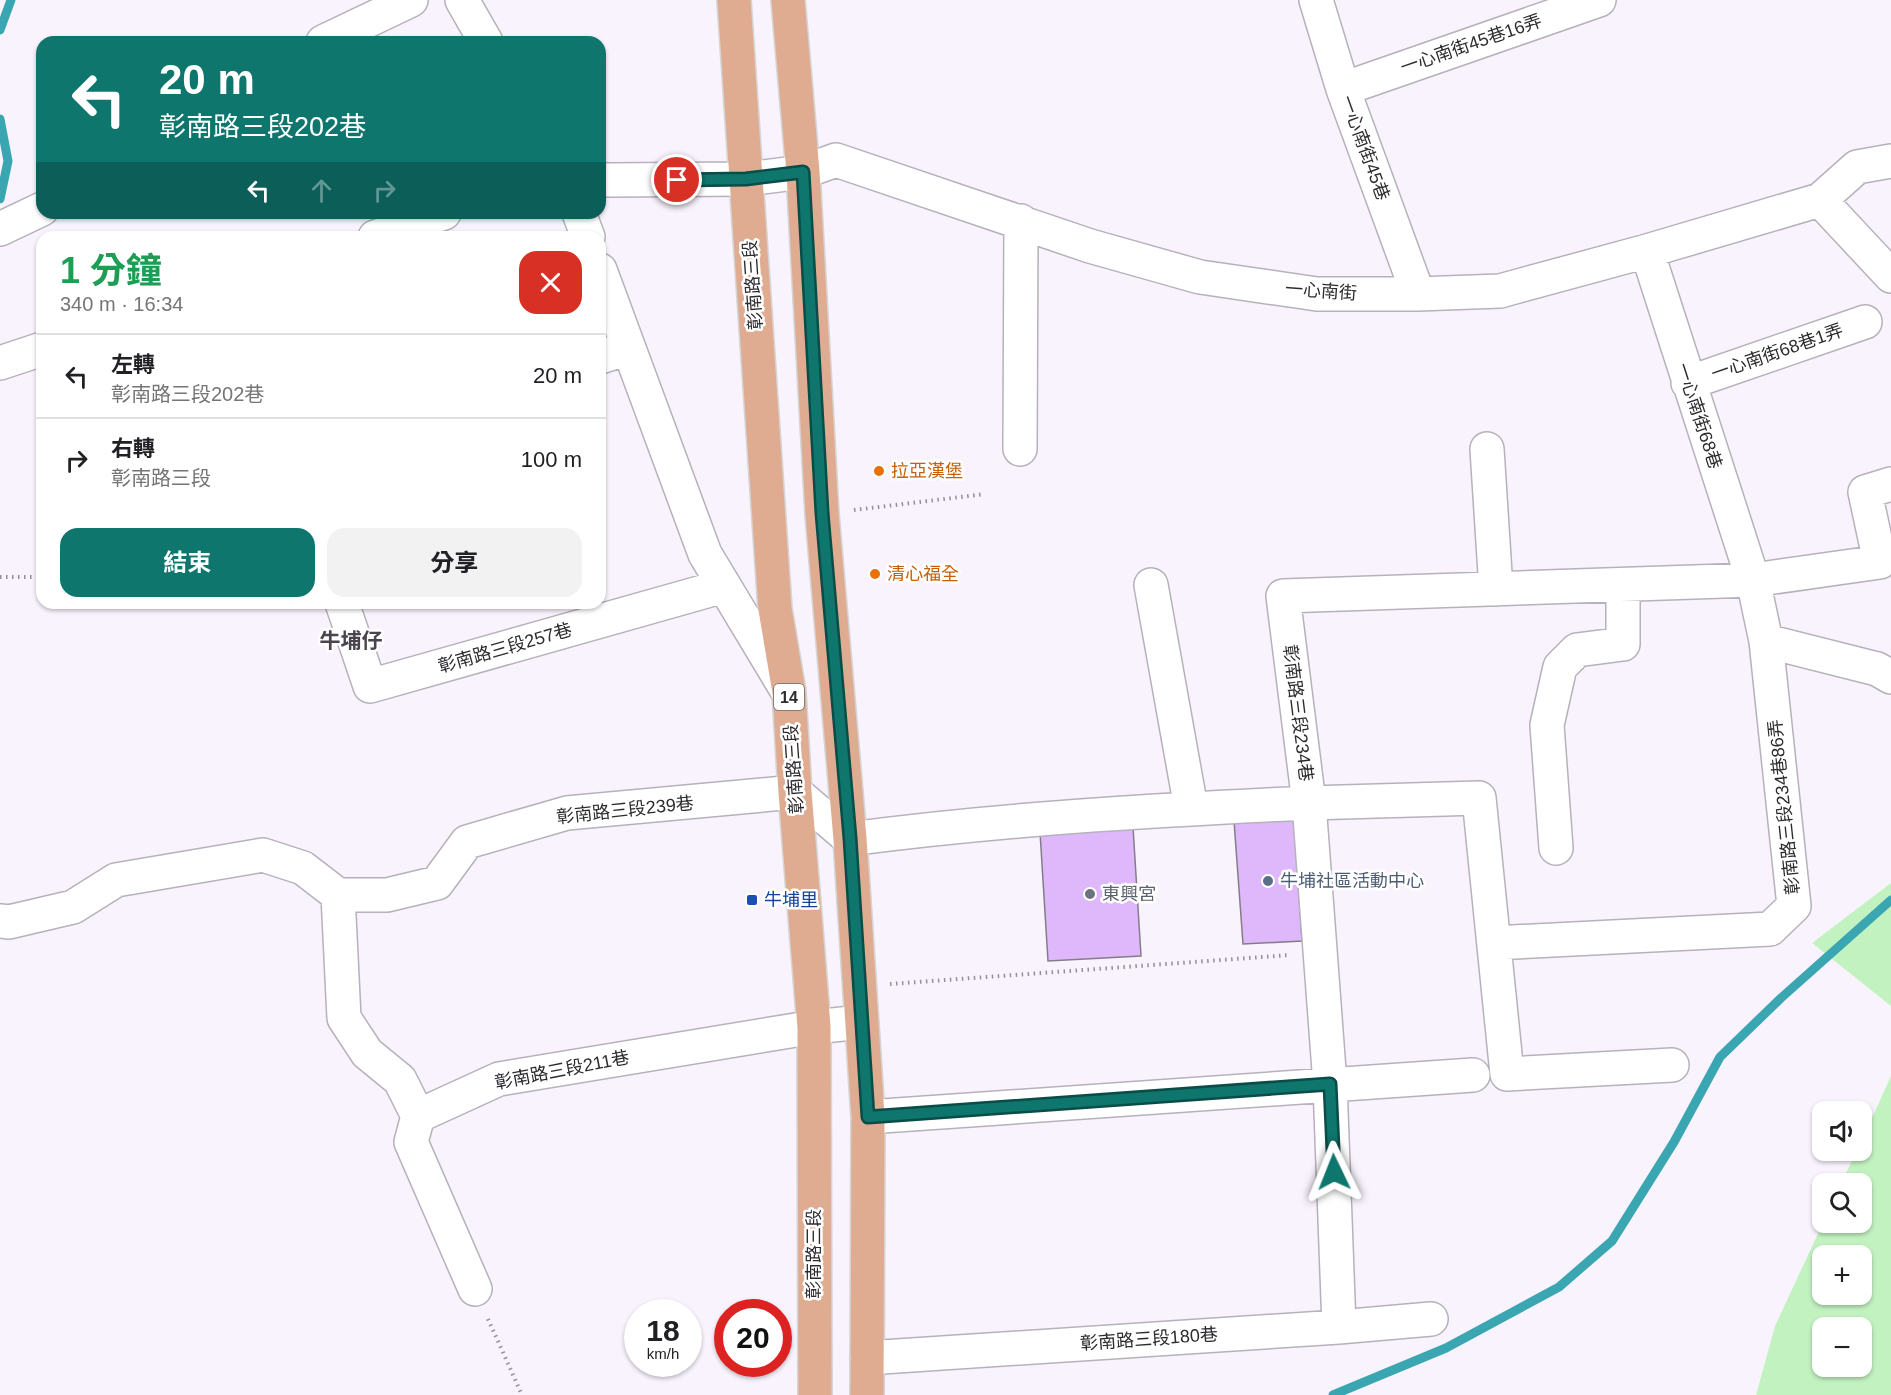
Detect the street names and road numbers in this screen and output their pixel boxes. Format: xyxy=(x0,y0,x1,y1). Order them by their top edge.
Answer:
street label: 一心南街45巷16弄 xyxy=(1398,10,1544,78)
street label: 一心南街45巷 xyxy=(1337,93,1393,203)
street label: 彰南路三段 xyxy=(740,239,766,331)
street label: 一心南街 xyxy=(1284,279,1358,303)
street label: 一心南街68巷1弄 xyxy=(1708,320,1846,384)
street label: 一心南街68巷 xyxy=(1672,361,1726,471)
street label: 彰南路三段257巷 xyxy=(436,619,574,677)
street label: 彰南路三段234巷 xyxy=(1280,643,1316,783)
road number: 14 xyxy=(774,684,804,710)
street label: 彰南路三段234巷86弄 xyxy=(1765,718,1803,896)
street label: 彰南路三段 xyxy=(781,723,807,815)
street label: 彰南路三段239巷 xyxy=(555,793,695,827)
street label: 彰南路三段211巷 xyxy=(493,1047,631,1093)
street label: 彰南路三段 xyxy=(804,1209,824,1299)
street label: 彰南路三段180巷 xyxy=(1079,1324,1219,1354)

